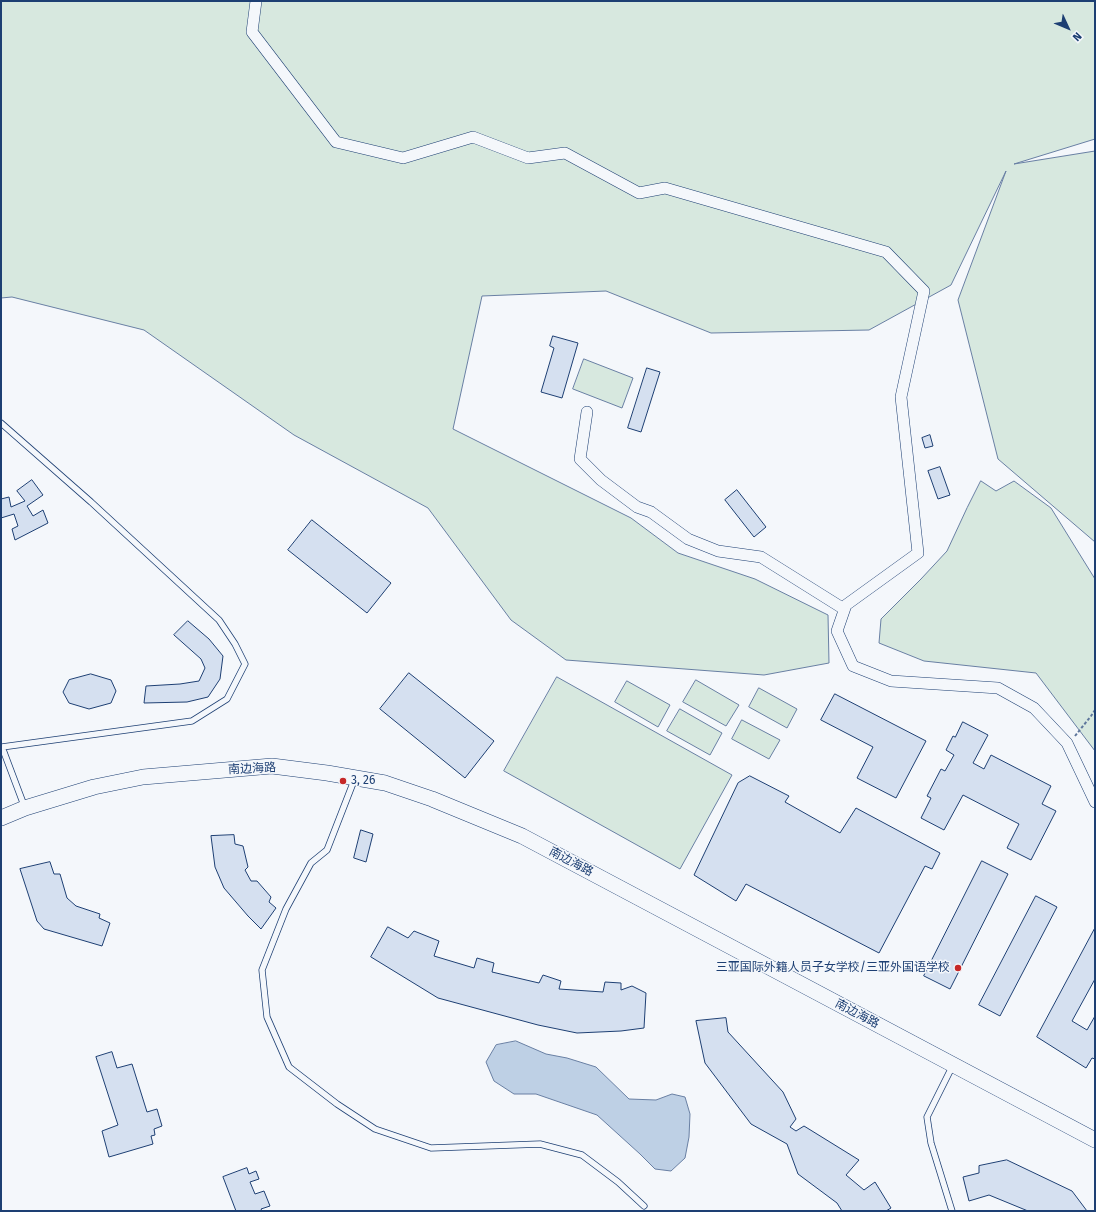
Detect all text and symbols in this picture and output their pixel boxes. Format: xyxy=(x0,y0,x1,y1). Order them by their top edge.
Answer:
north arrow xyxy=(1048,8,1088,48)
text: N xyxy=(1070,30,1084,44)
street label: 南边海路 xyxy=(228,761,276,777)
place label: 3, 26 xyxy=(351,774,375,788)
marker: 3, 26 xyxy=(338,776,348,786)
street label: 南边海路 xyxy=(546,844,596,880)
place label: 三亚国际外籍人员子女学校/三亚外国语学校 xyxy=(716,961,950,975)
marker: 三亚国际外籍人员子女学校/三亚外国语学校 xyxy=(953,963,963,973)
street label: 南边海路 xyxy=(832,996,882,1032)

